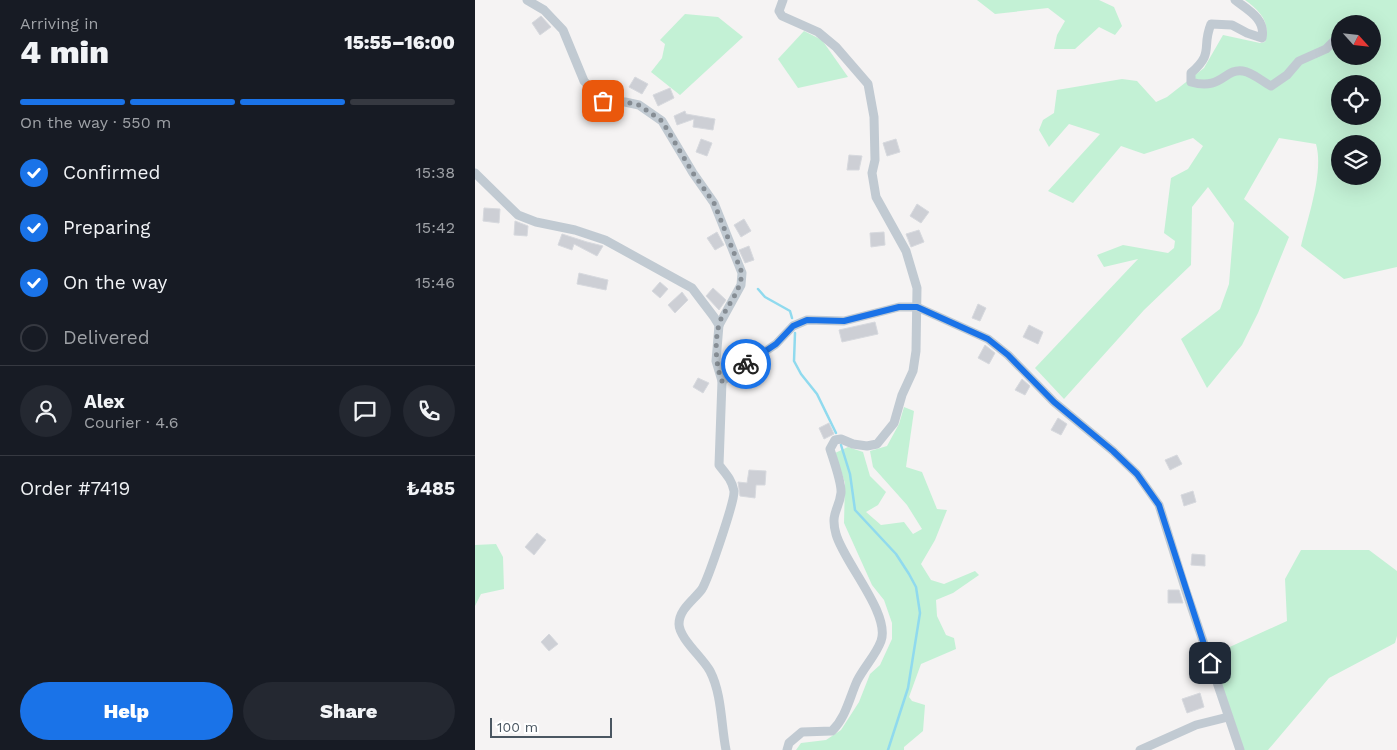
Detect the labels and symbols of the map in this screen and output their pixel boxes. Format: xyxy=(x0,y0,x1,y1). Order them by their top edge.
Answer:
north arrow xyxy=(1331,15,1381,65)
pin xyxy=(582,80,624,122)
courier xyxy=(721,339,771,389)
pin xyxy=(1189,642,1231,684)
scale bar xyxy=(490,715,613,738)

